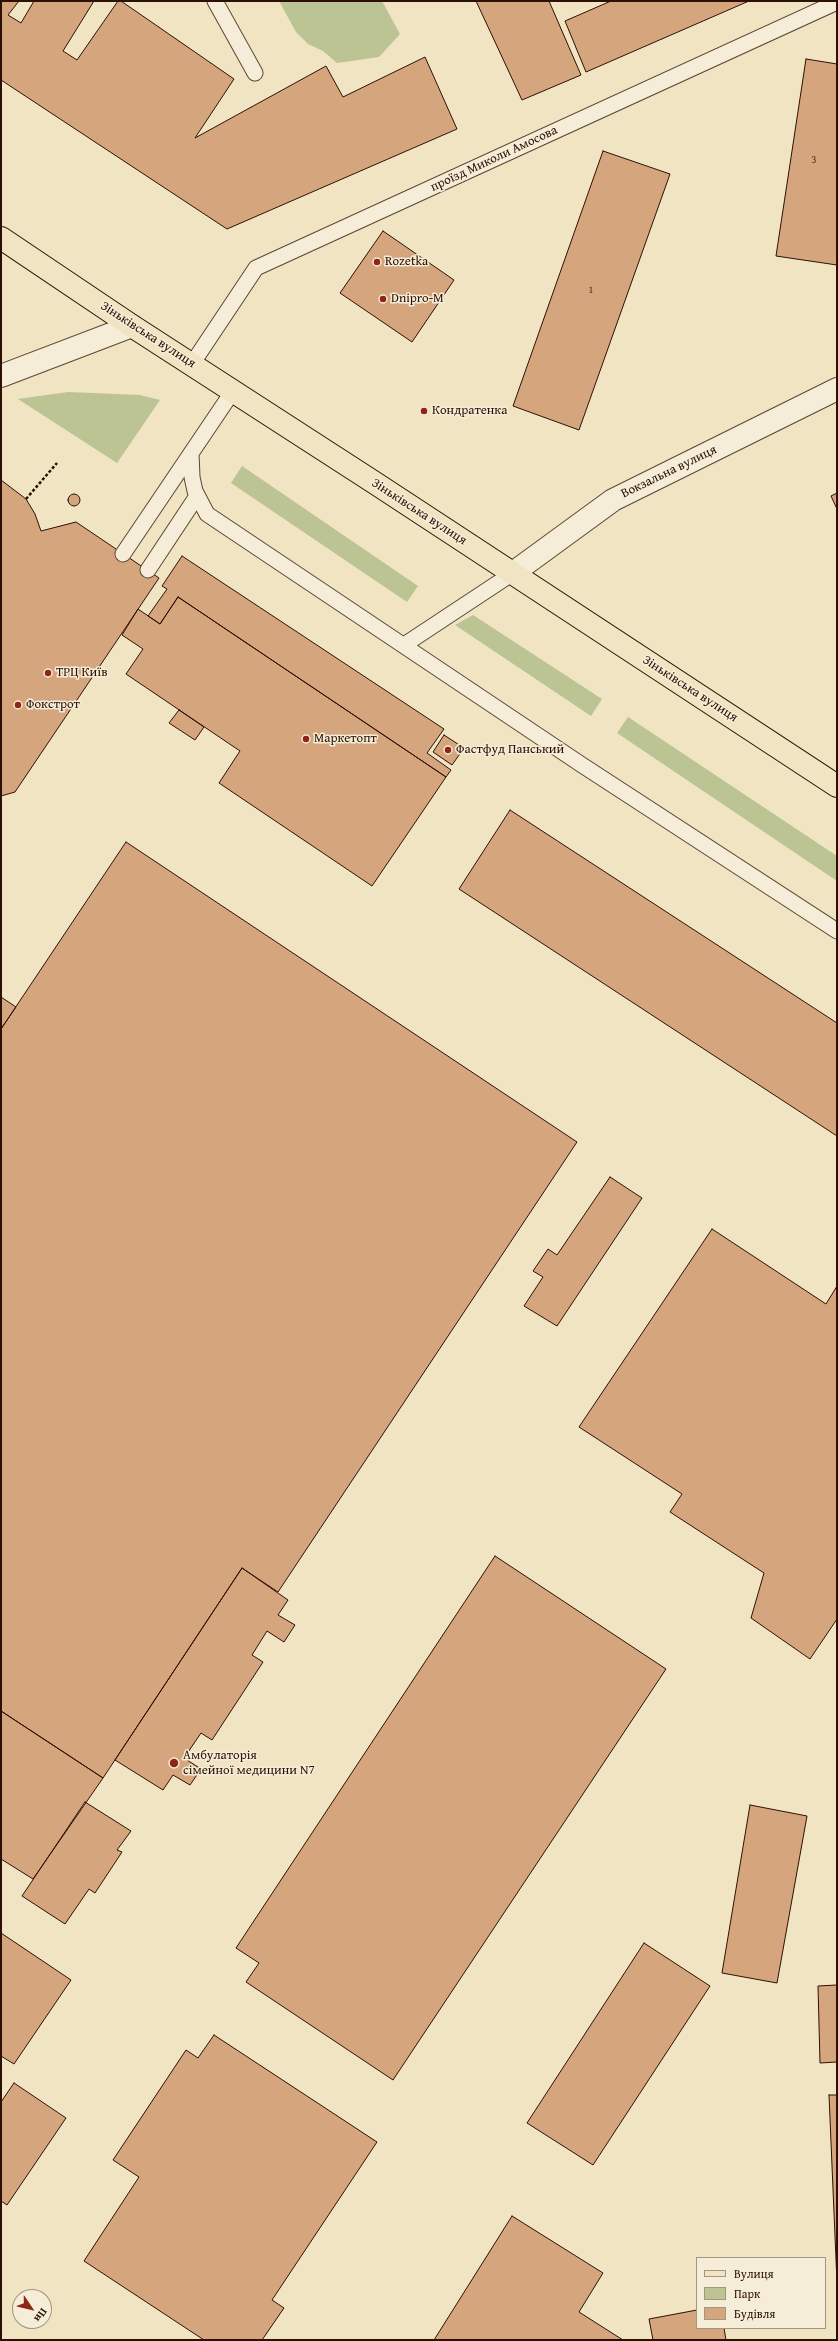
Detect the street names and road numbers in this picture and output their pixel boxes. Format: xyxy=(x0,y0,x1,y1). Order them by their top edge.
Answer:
street label: проїзд Миколи Амосова xyxy=(428,123,560,195)
street label: Зіньківська вулиця xyxy=(97,298,199,372)
street label: Вокзальна вулиця xyxy=(619,442,719,502)
street label: Зіньківська вулиця xyxy=(368,475,470,549)
street label: Зіньківська вулиця xyxy=(639,652,741,726)

